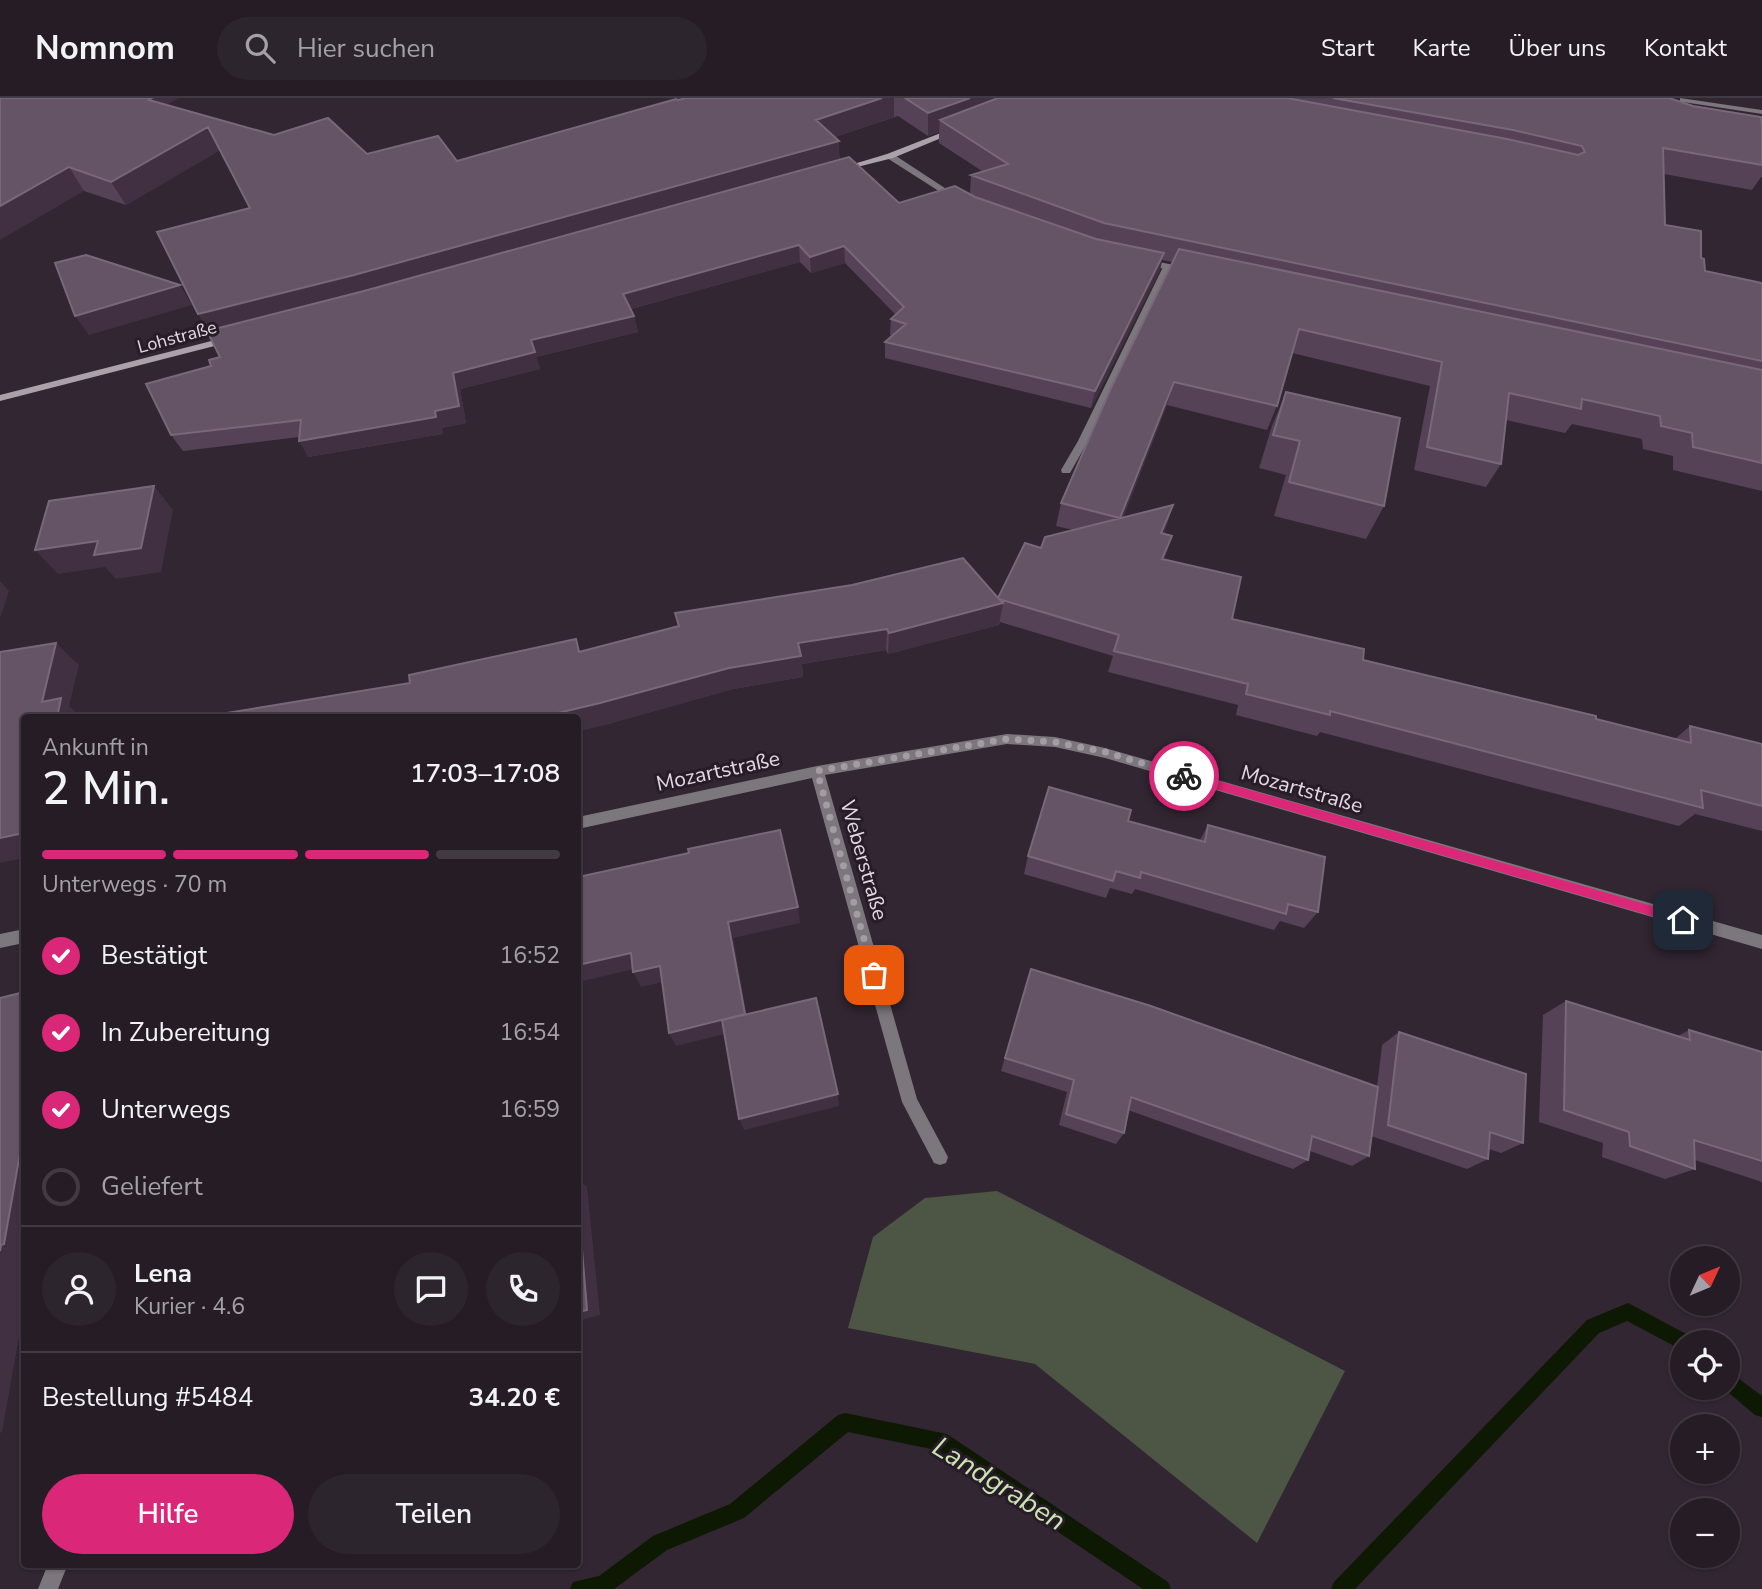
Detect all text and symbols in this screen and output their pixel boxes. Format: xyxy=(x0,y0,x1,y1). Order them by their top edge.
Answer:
search box xyxy=(217,17,707,80)
text: Nomnom xyxy=(35,26,175,71)
icon: search xyxy=(241,29,279,67)
text: Hier suchen xyxy=(297,31,435,66)
text: Start xyxy=(1321,32,1374,64)
text: Karte xyxy=(1412,32,1470,64)
text: Über uns xyxy=(1508,32,1606,64)
text: Kontakt xyxy=(1644,32,1727,64)
street label: Lohstraße xyxy=(135,315,219,359)
text: Ankunft in xyxy=(42,732,149,763)
courier xyxy=(1149,741,1219,811)
street label: Mozartstraße xyxy=(654,744,782,798)
text: 17:03–17:08 xyxy=(410,756,560,791)
text: 2 Min. xyxy=(42,757,170,820)
icon: bike xyxy=(1165,757,1203,795)
street label: Mozartstraße xyxy=(1238,758,1366,820)
street label: Weberstraße xyxy=(833,797,895,923)
text: Unterwegs · 70 m xyxy=(42,869,227,900)
pin xyxy=(1653,890,1713,950)
icon: home xyxy=(1664,901,1702,939)
icon: check xyxy=(42,937,80,975)
text: Bestätigt xyxy=(101,938,207,973)
text: 16:52 xyxy=(500,940,560,971)
pin xyxy=(844,945,904,1005)
icon: bag xyxy=(855,956,893,994)
icon: check xyxy=(42,1014,80,1052)
text: In Zubereitung xyxy=(101,1015,270,1050)
text: 16:54 xyxy=(500,1017,560,1048)
icon: check xyxy=(42,1091,80,1129)
text: Unterwegs xyxy=(101,1092,231,1127)
text: 16:59 xyxy=(500,1094,560,1125)
text: Geliefert xyxy=(101,1169,202,1204)
north arrow xyxy=(1670,1246,1740,1316)
map controls xyxy=(1670,1246,1740,1568)
button: person xyxy=(42,1252,116,1326)
button: chat xyxy=(394,1252,468,1326)
button: phone xyxy=(486,1252,560,1326)
text: Lena xyxy=(134,1256,192,1291)
text: Kurier · 4.6 xyxy=(134,1291,245,1322)
button: locate xyxy=(1670,1330,1740,1400)
text: Bestellung #5484 xyxy=(42,1380,253,1415)
text: 34.20 € xyxy=(469,1380,560,1415)
button: + xyxy=(1670,1414,1740,1484)
water label: Landgraben xyxy=(925,1428,1073,1540)
button: Hilfe xyxy=(42,1474,294,1554)
button: Teilen xyxy=(308,1474,560,1554)
button: − xyxy=(1670,1498,1740,1568)

